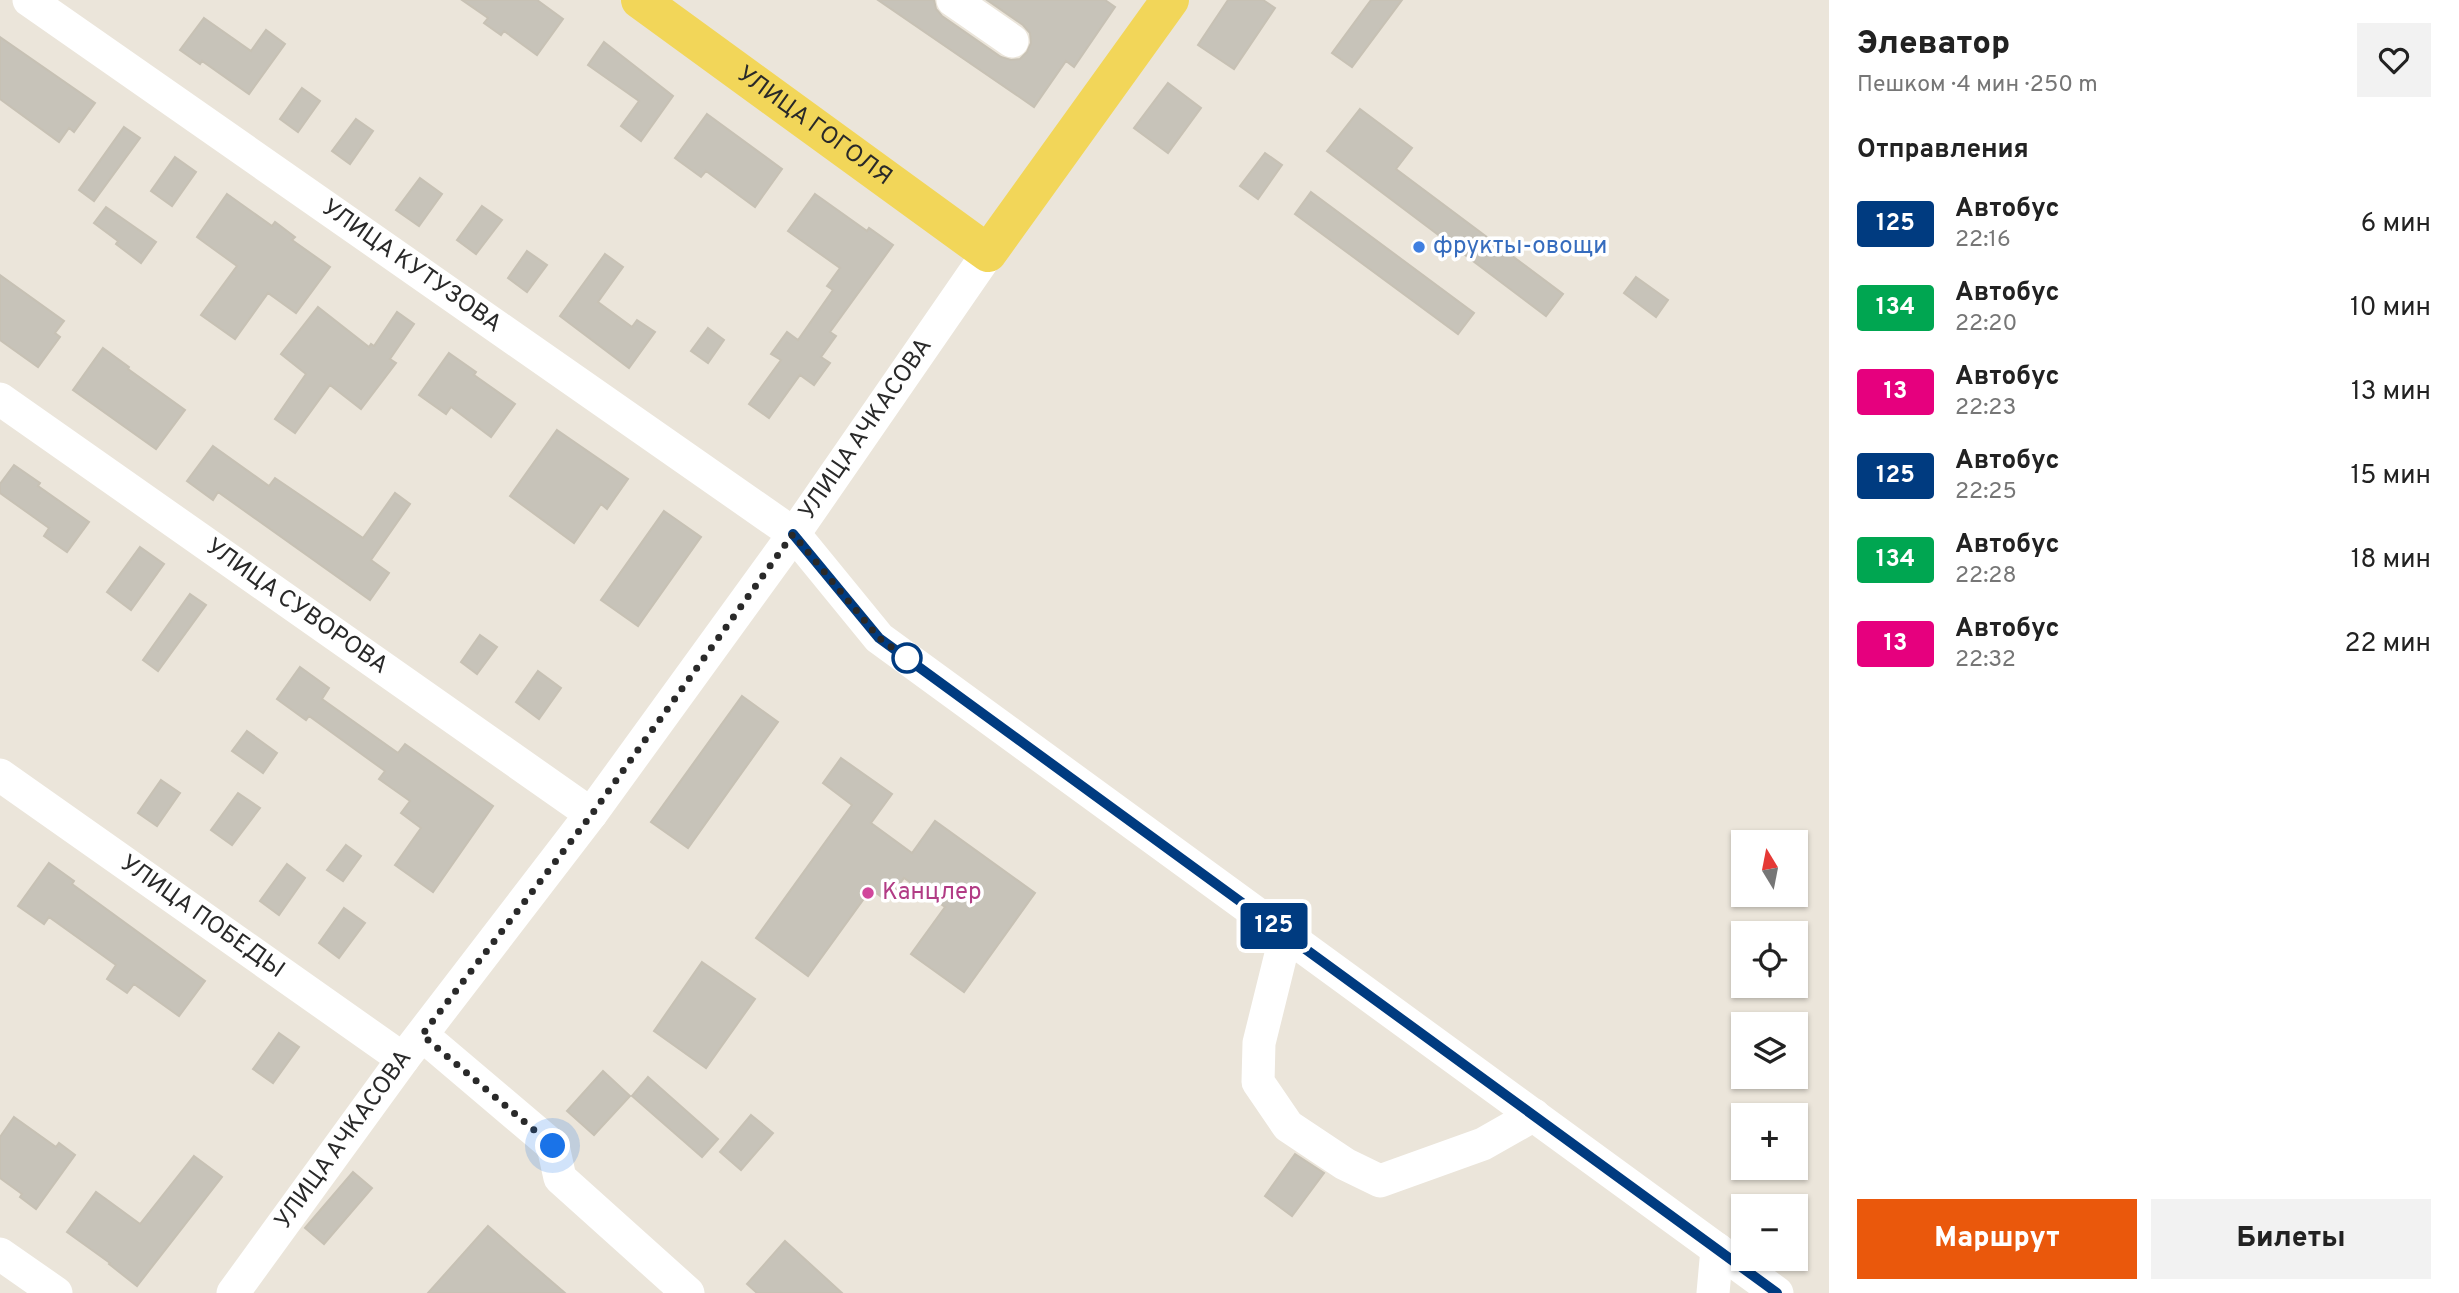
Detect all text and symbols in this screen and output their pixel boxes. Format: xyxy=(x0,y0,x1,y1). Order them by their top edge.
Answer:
button: heart xyxy=(2357,23,2431,97)
text: Элеватор xyxy=(1857,24,2010,66)
street label: УЛИЦА ГОГОЛЯ xyxy=(730,60,897,193)
text: Пешком · 4 мин · 250 m xyxy=(1857,71,2098,100)
text: Отправления xyxy=(1857,134,2029,167)
text: Автобус xyxy=(1955,193,2060,226)
street label: УЛИЦА КУТУЗОВА xyxy=(315,194,507,340)
text: 6 мин xyxy=(2361,208,2431,241)
text: 125 xyxy=(1876,209,1915,239)
text: 22:16 xyxy=(1955,226,2011,255)
place label: фрукты-овощи xyxy=(1433,232,1607,262)
marker: фрукты-овощи xyxy=(1411,239,1427,255)
text: Автобус xyxy=(1955,277,2060,310)
text: 10 мин xyxy=(2350,292,2431,325)
text: 134 xyxy=(1876,293,1915,323)
text: 22:20 xyxy=(1955,310,2017,339)
street label: УЛИЦА АЧКАСОВА xyxy=(793,333,939,526)
text: Автобус xyxy=(1955,361,2060,394)
text: 13 мин xyxy=(2351,376,2431,409)
text: 13 xyxy=(1884,377,1908,407)
text: 22:23 xyxy=(1955,394,2016,423)
text: Автобус xyxy=(1955,445,2060,478)
text: 15 мин xyxy=(2351,460,2431,493)
text: 125 xyxy=(1876,461,1915,491)
text: 22:25 xyxy=(1955,478,2017,507)
text: Автобус xyxy=(1955,529,2060,562)
street label: УЛИЦА СУВОРОВА xyxy=(199,533,393,681)
text: 18 мин xyxy=(2351,544,2431,577)
text: 134 xyxy=(1876,545,1915,575)
text: 22:28 xyxy=(1955,562,2016,591)
text: Автобус xyxy=(1955,613,2060,646)
text: 22 мин xyxy=(2345,628,2431,661)
text: 13 xyxy=(1884,629,1908,659)
unlabelled marker xyxy=(892,643,922,673)
text: 22:32 xyxy=(1955,646,2016,675)
north arrow xyxy=(1731,830,1808,906)
map controls xyxy=(1731,830,1808,1271)
street label: УЛИЦА ПОБЕДЫ xyxy=(114,849,290,986)
place label: Канцлер xyxy=(882,878,982,908)
marker: Канцлер xyxy=(860,885,876,901)
line badge: 125 xyxy=(1234,903,1314,949)
text: 125 xyxy=(1255,911,1293,941)
button: locate xyxy=(1731,921,1808,998)
button: layers xyxy=(1731,1012,1808,1089)
street label: УЛИЦА АЧКАСОВА xyxy=(269,1045,419,1236)
button: + xyxy=(1731,1103,1808,1180)
your location xyxy=(535,1128,570,1163)
button: − xyxy=(1731,1194,1808,1271)
button: Маршрут xyxy=(1857,1199,2137,1279)
button: Билеты xyxy=(2151,1199,2431,1279)

